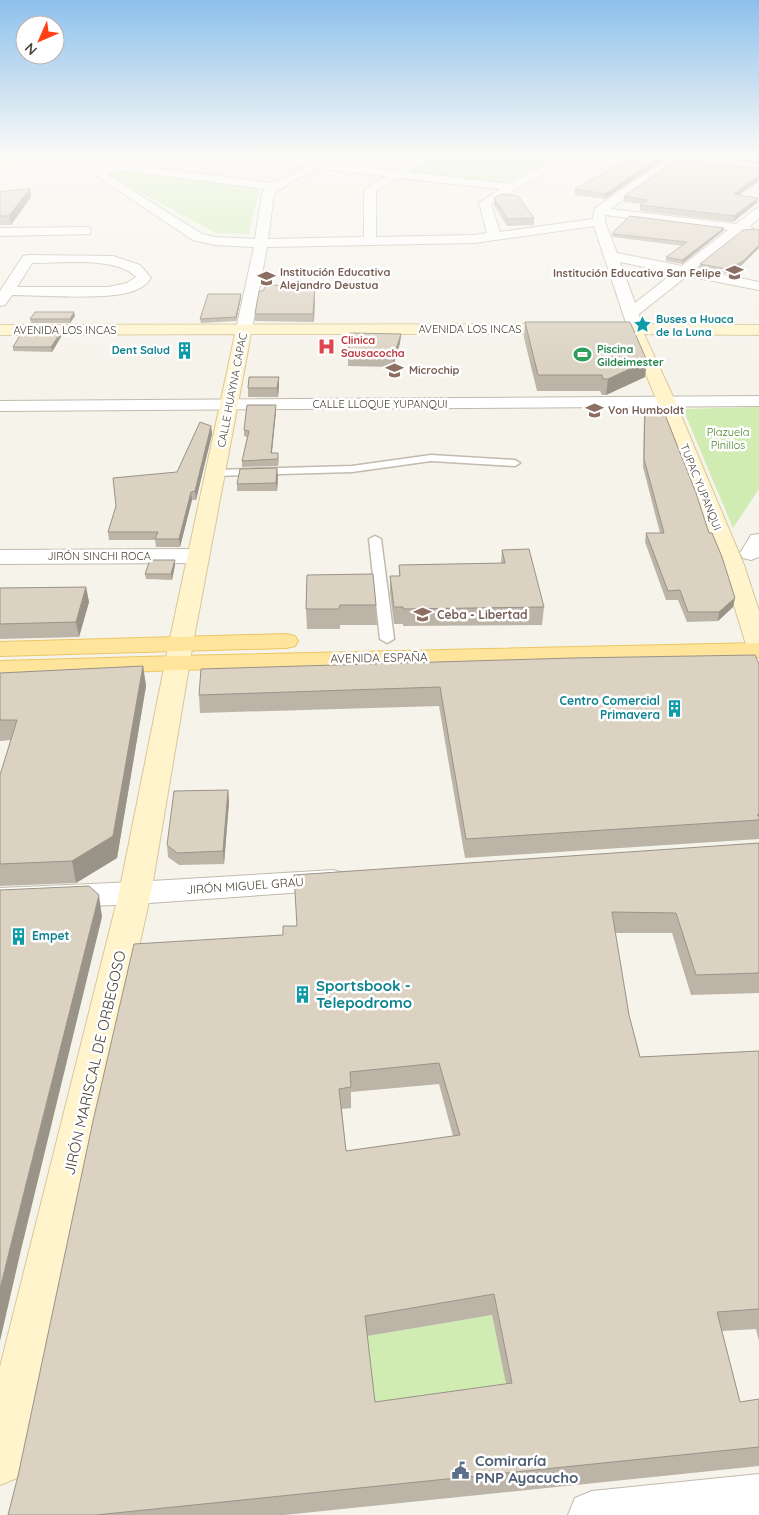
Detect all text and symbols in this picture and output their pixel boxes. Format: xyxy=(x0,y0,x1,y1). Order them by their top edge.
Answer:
north arrow xyxy=(15,15,65,65)
text: N xyxy=(21,39,41,59)
school or university icon: Institución Educativa San Felipe xyxy=(725,263,745,283)
place label: Institución Educativa Alejandro Deustua xyxy=(280,265,390,292)
place label: Institución Educativa San Felipe xyxy=(553,266,722,280)
school or university icon: Institución Educativa Alejandro Deustua xyxy=(256,268,276,288)
place label: Buses a Huaca de la Luna xyxy=(656,312,734,339)
place icon: Buses a Huaca de la Luna xyxy=(632,315,652,335)
street label: AVENIDA LOS INCAS xyxy=(419,322,522,336)
street label: AVENIDA LOS INCAS xyxy=(14,323,117,337)
street label: CALLE HUAYNA CAPAC xyxy=(214,331,250,449)
place label: Clinica Sausacocha xyxy=(341,333,405,360)
hospital icon: Clinica Sausacocha xyxy=(317,336,337,356)
building icon: Dent Salud xyxy=(174,340,194,360)
place label: Piscina Gildeimester xyxy=(597,342,664,369)
place label: Dent Salud xyxy=(112,343,170,357)
sports icon: Piscina Gildeimester xyxy=(573,345,593,365)
school or university icon: Microchip xyxy=(385,360,405,380)
place label: Microchip xyxy=(409,363,459,377)
street label: CALLE LLOQUE YUPANQUI xyxy=(312,397,448,411)
school or university icon: Von Humboldt xyxy=(584,400,604,420)
place label: Von Humboldt xyxy=(608,403,684,417)
park label: Plazuela Pinillos xyxy=(707,425,749,452)
street label: TUPAC YUPANQUI xyxy=(677,442,725,532)
street label: JIRÓN SINCHI ROCA xyxy=(47,549,151,563)
school or university icon: Ceba - Libertad xyxy=(413,605,433,625)
place label: Ceba - Libertad xyxy=(437,607,528,622)
street label: AVENIDA ESPAÑA xyxy=(330,649,428,666)
place label: Centro Comercial Primavera xyxy=(560,693,660,722)
building icon: Centro Comercial Primavera xyxy=(664,698,684,718)
street label: JIRÓN MIGUEL GRAU xyxy=(186,874,304,897)
building icon: Empet xyxy=(8,926,28,946)
place label: Empet xyxy=(32,928,70,943)
street label: JIRÓN MARISCAL DE ORBEGOSO xyxy=(59,949,130,1177)
place label: Sportsbook - Telepodromo xyxy=(316,976,412,1012)
building icon: Sportsbook - Telepodromo xyxy=(292,985,312,1005)
place label: Comiraría PNP Ayacucho xyxy=(475,1451,578,1487)
public building icon: Comiraría PNP Ayacucho xyxy=(451,1460,471,1480)

